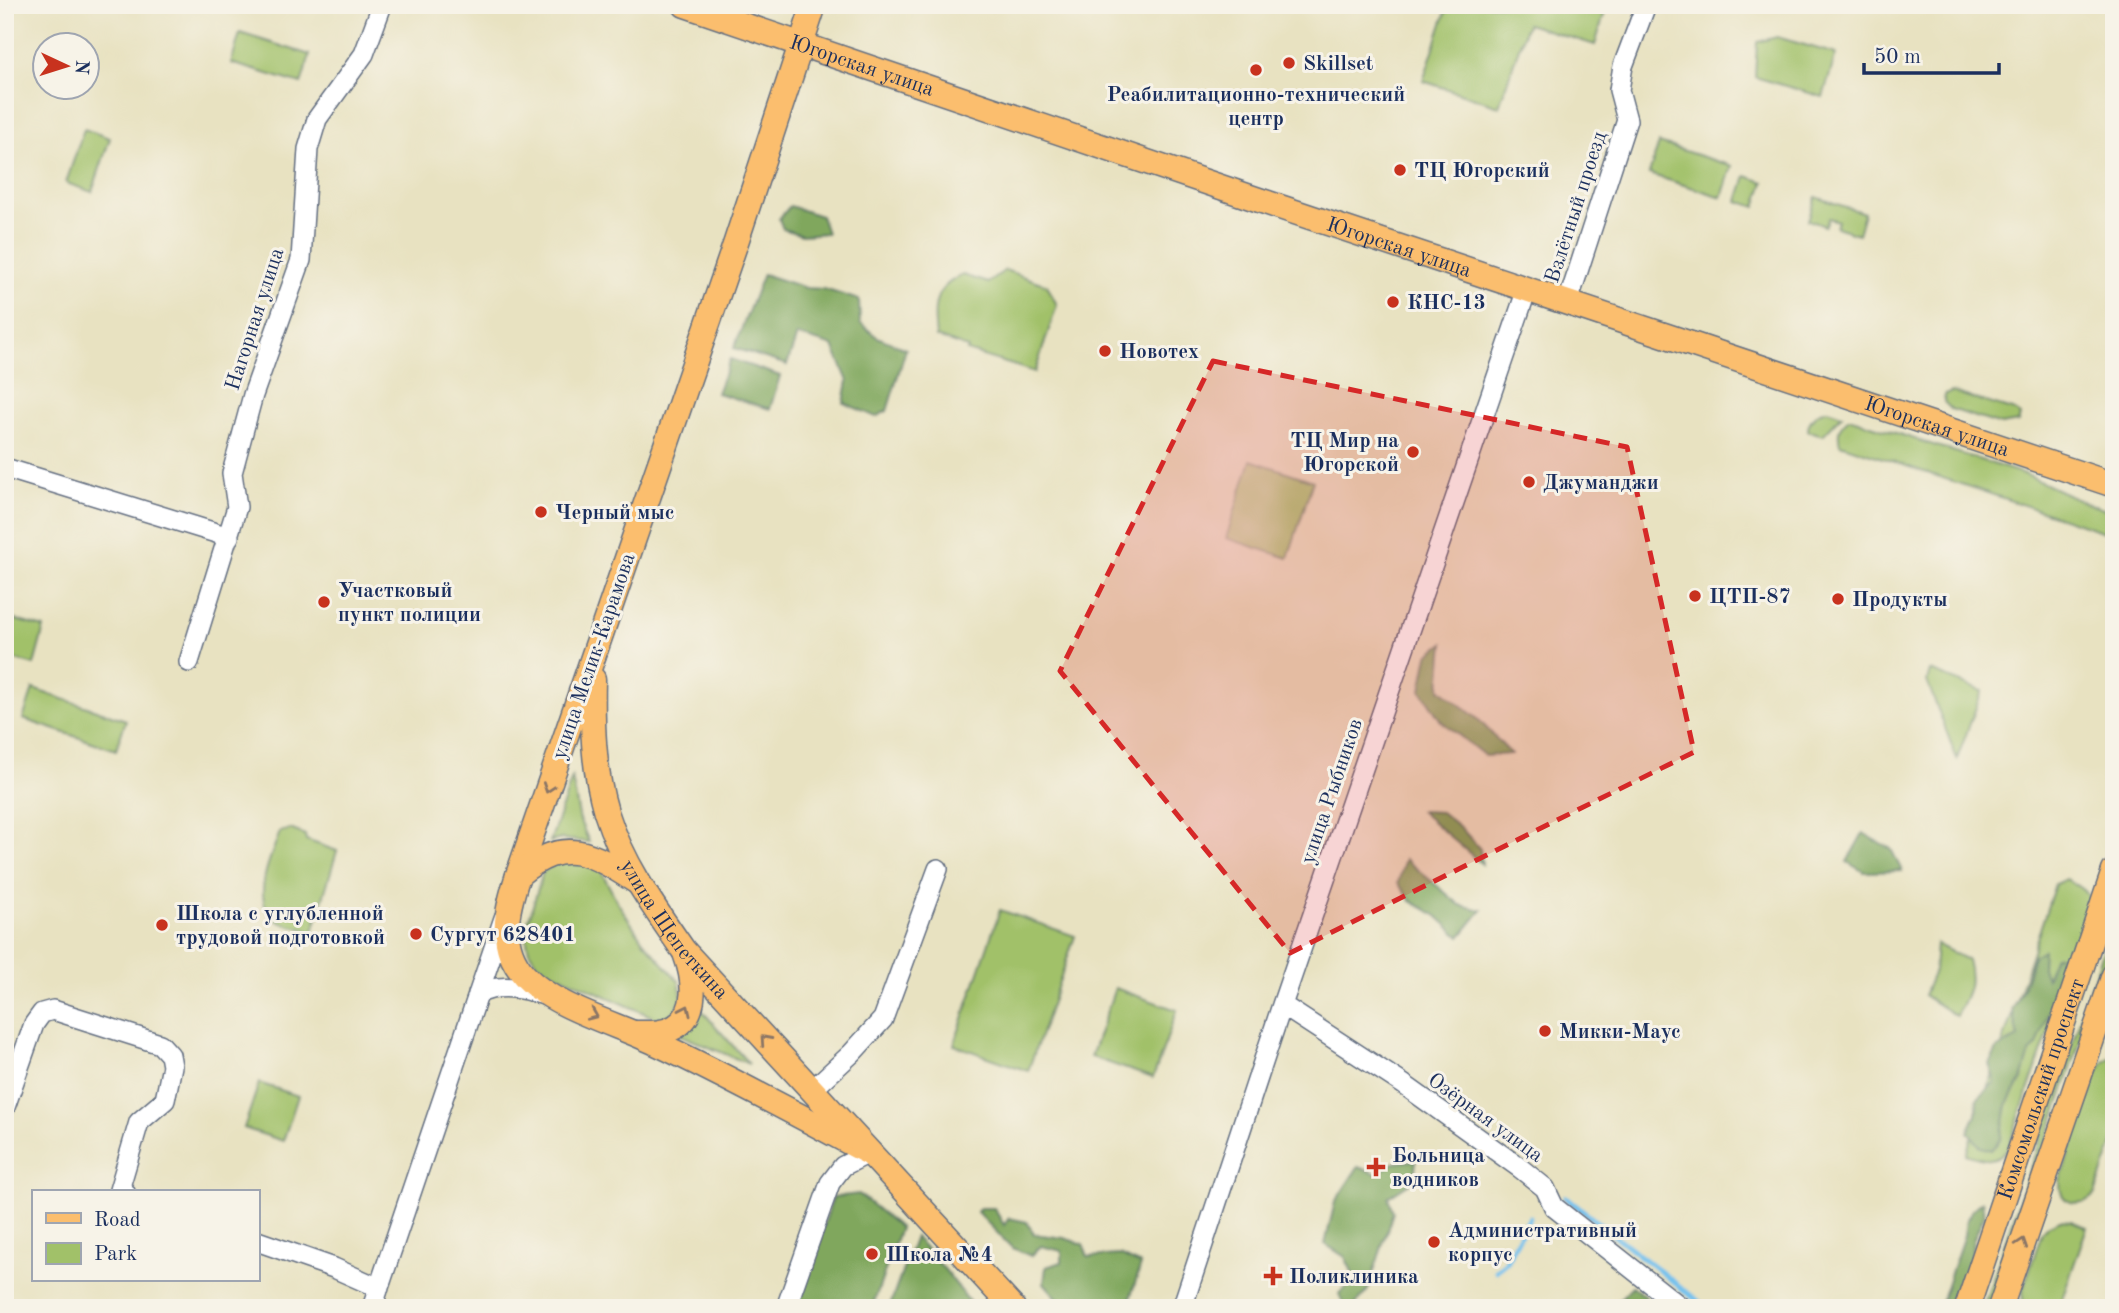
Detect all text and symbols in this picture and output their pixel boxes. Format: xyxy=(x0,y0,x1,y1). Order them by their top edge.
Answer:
north arrow xyxy=(32,32,102,102)
street label: Югорская улица xyxy=(787,32,936,101)
scale bar xyxy=(1864,32,1998,76)
text: 50 m xyxy=(1874,47,1921,68)
place label: Skillset xyxy=(1303,54,1374,75)
marker: Skillset xyxy=(1281,55,1297,71)
text: N xyxy=(70,59,90,75)
marker: Реабилитационно-технический центр xyxy=(1248,62,1264,78)
place label: Реабилитационно-технический центр xyxy=(1107,85,1405,130)
street label: Взлётный проезд xyxy=(1542,128,1611,286)
place label: ТЦ Югорский xyxy=(1414,161,1550,182)
marker: ТЦ Югорский xyxy=(1392,162,1408,178)
street label: Югорская улица xyxy=(1324,214,1474,282)
street label: Нагорная улица xyxy=(222,246,288,393)
place label: КНС-13 xyxy=(1407,293,1486,314)
marker: КНС-13 xyxy=(1385,294,1401,310)
place label: Новотех xyxy=(1119,342,1199,363)
marker: Новотех xyxy=(1097,343,1113,359)
street label: Югорская улица xyxy=(1862,394,2012,461)
place label: ТЦ Мир на Югорской xyxy=(1290,431,1399,476)
marker: ТЦ Мир на Югорской xyxy=(1405,444,1421,460)
place label: Джуманджи xyxy=(1543,473,1659,494)
marker: Джуманджи xyxy=(1521,474,1537,490)
place label: Черный мыс xyxy=(555,503,675,524)
marker: Черный мыс xyxy=(533,504,549,520)
street label: улица Мелик-Карамова xyxy=(549,551,640,762)
place label: Участковый пункт полиции xyxy=(338,581,481,626)
place label: ЦТП-87 xyxy=(1709,587,1791,608)
marker: ЦТП-87 xyxy=(1687,588,1703,604)
place label: Продукты xyxy=(1852,590,1948,611)
marker: Продукты xyxy=(1830,591,1846,607)
marker: Участковый пункт полиции xyxy=(316,594,332,610)
street label: улица Рыбников xyxy=(1298,716,1367,867)
one-way arrow xyxy=(542,781,556,794)
street label: улица Щепеткина xyxy=(616,857,732,1004)
place label: Школа с углубленной трудовой подготовкой xyxy=(176,904,385,949)
marker: Школа с углубленной трудовой подготовкой xyxy=(154,917,170,933)
place label: Сургут 628401 xyxy=(430,925,576,946)
marker: Сургут 628401 xyxy=(408,926,424,942)
street label: Комсомольский проспект xyxy=(1995,976,2089,1203)
one-way arrow xyxy=(678,1005,692,1017)
one-way arrow xyxy=(586,1007,599,1021)
place label: Микки-Маус xyxy=(1559,1022,1681,1043)
marker: Микки-Маус xyxy=(1537,1023,1553,1039)
one-way arrow xyxy=(761,1035,773,1048)
street label: Озёрная улица xyxy=(1424,1070,1547,1167)
place label: Больница водников xyxy=(1392,1146,1485,1191)
marker: Больница водников xyxy=(1366,1157,1386,1177)
legend xyxy=(32,1190,259,1282)
text: Road xyxy=(94,1210,141,1231)
place label: Административный корпус xyxy=(1448,1221,1637,1266)
marker: Административный корпус xyxy=(1426,1234,1442,1250)
one-way arrow xyxy=(2014,1238,2028,1250)
text: Park xyxy=(94,1244,137,1265)
place label: Школа №4 xyxy=(886,1245,993,1266)
marker: Школа №4 xyxy=(864,1246,880,1262)
marker: Поликлиника xyxy=(1263,1266,1283,1286)
place label: Поликлиника xyxy=(1289,1267,1419,1288)

